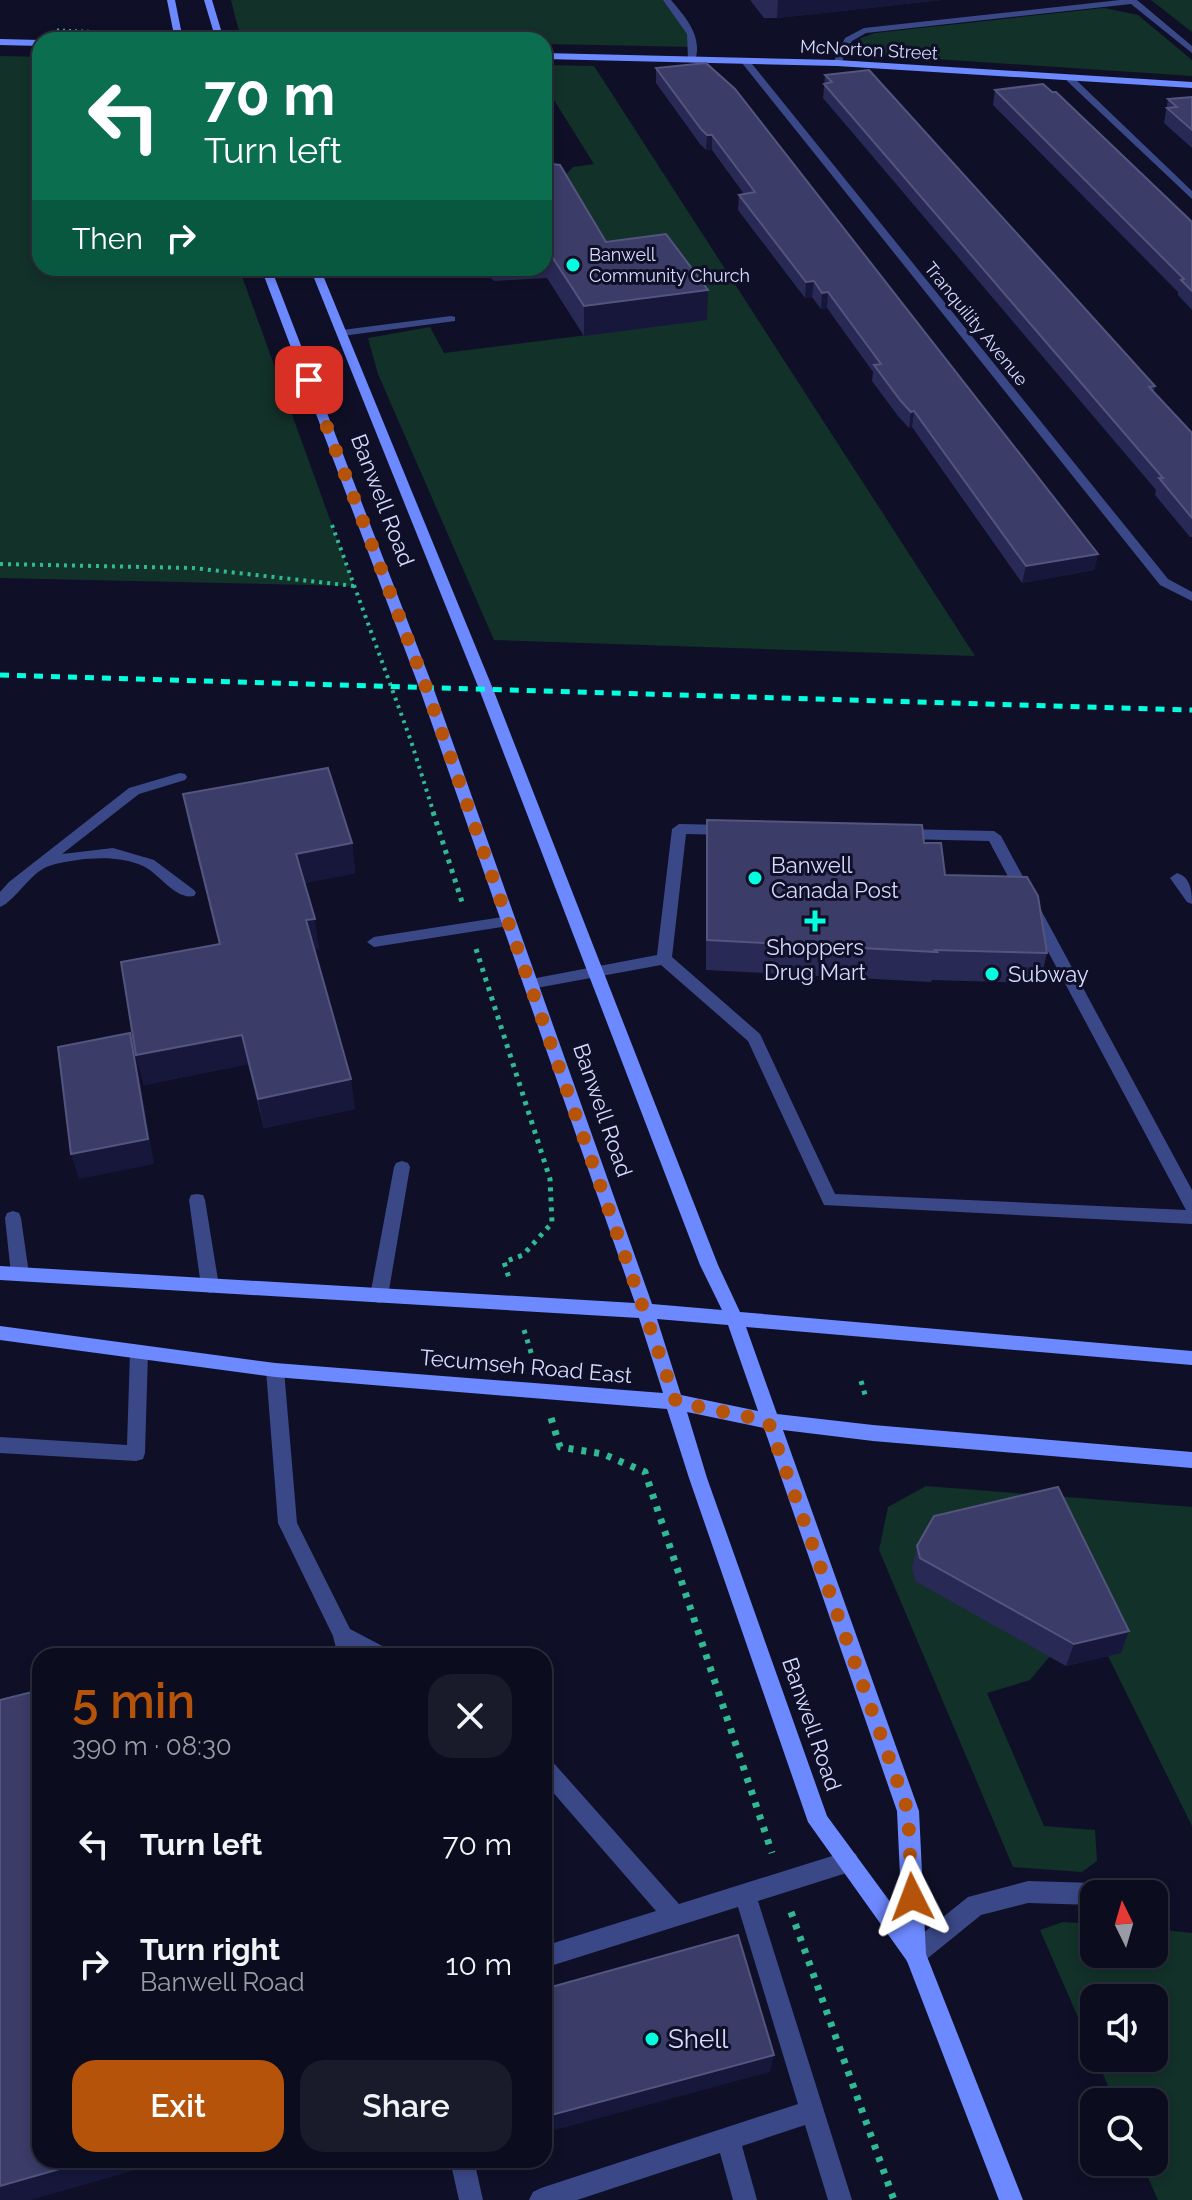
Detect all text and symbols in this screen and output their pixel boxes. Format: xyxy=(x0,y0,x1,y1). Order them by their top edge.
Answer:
street label: McNorton Street xyxy=(800,35,938,64)
text: 70 m xyxy=(204,62,335,128)
icon: left xyxy=(72,64,176,168)
text: Turn left xyxy=(204,129,342,171)
icon: right xyxy=(159,216,203,260)
text: Then xyxy=(72,221,143,256)
place label: Banwell Community Church xyxy=(589,244,750,286)
marker: Banwell Community Church xyxy=(564,256,582,274)
street label: Tranquility Avenue xyxy=(920,258,1033,390)
pin xyxy=(275,346,343,414)
icon: arrive xyxy=(287,358,331,402)
street label: Banwell Road xyxy=(346,430,420,570)
place label: Banwell Canada Post xyxy=(771,852,899,903)
marker: Banwell Canada Post xyxy=(746,869,764,887)
marker: Shoppers Drug Mart xyxy=(806,912,824,930)
place label: Shoppers Drug Mart xyxy=(764,934,867,985)
place label: Subway xyxy=(1008,961,1089,987)
marker: Subway xyxy=(983,965,1001,983)
street label: Banwell Road xyxy=(568,1040,638,1180)
street label: Tecumseh Road East xyxy=(419,1344,634,1388)
street label: Banwell Road xyxy=(777,1654,847,1794)
text: 5 min xyxy=(72,1673,195,1729)
button: close xyxy=(428,1674,512,1758)
text: 390 m · 08:30 xyxy=(72,1731,232,1761)
icon: left xyxy=(72,1822,116,1866)
text: Turn left xyxy=(140,1827,262,1862)
text: 70 m xyxy=(442,1827,512,1862)
position arrow xyxy=(870,1855,954,1939)
north arrow xyxy=(1080,1880,1168,1968)
map controls xyxy=(1080,1880,1168,2176)
text: Turn right xyxy=(140,1932,280,1967)
icon: right xyxy=(72,1942,116,1986)
text: 10 m xyxy=(446,1947,512,1982)
text: Banwell Road xyxy=(140,1967,305,1997)
button: sound xyxy=(1080,1984,1168,2072)
place label: Shell xyxy=(668,2024,729,2054)
marker: Shell xyxy=(643,2030,661,2048)
button: Exit xyxy=(72,2060,284,2152)
button: Share xyxy=(300,2060,512,2152)
button: search xyxy=(1080,2088,1168,2176)

